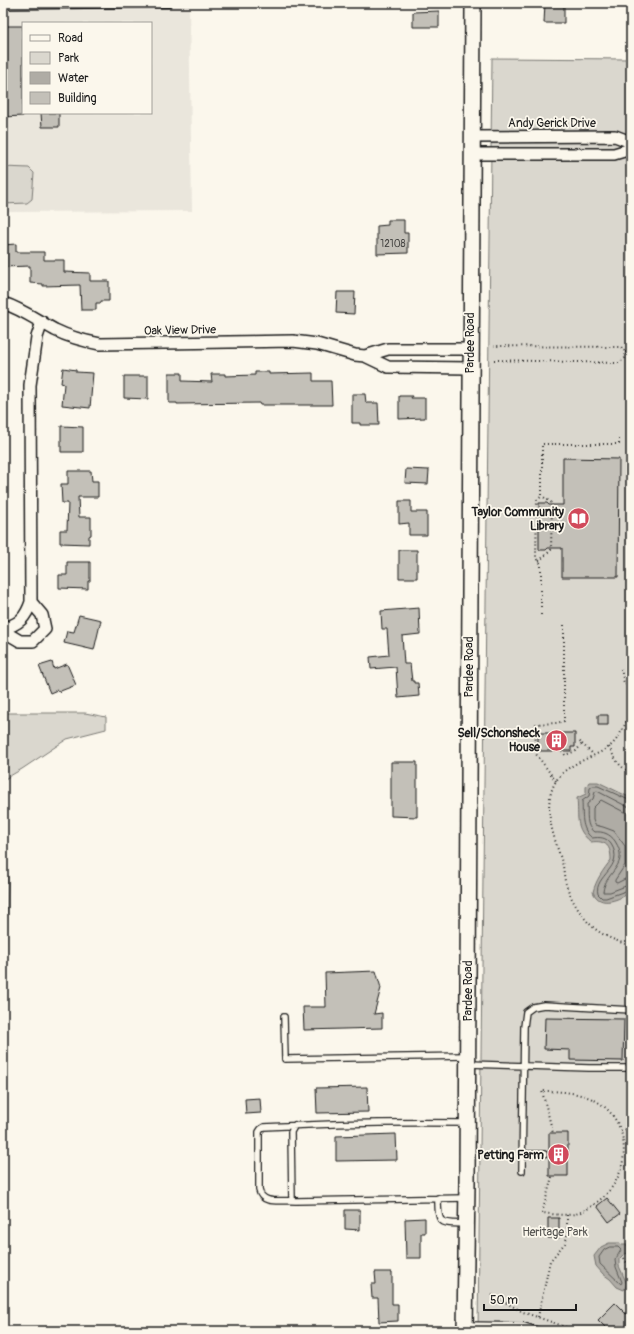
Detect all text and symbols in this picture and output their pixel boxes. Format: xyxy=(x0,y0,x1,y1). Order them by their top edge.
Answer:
legend xyxy=(22,22,152,114)
text: Road xyxy=(58,31,83,46)
text: Park xyxy=(58,51,79,66)
text: Water xyxy=(58,71,89,86)
text: Building xyxy=(58,91,97,106)
street label: Andy Gerick Drive xyxy=(508,116,596,131)
house number: 12108 xyxy=(380,238,406,250)
street label: Pardee Road xyxy=(463,312,478,374)
street label: Oak View Drive xyxy=(144,322,216,339)
place label: Taylor Community Library xyxy=(470,505,565,534)
library icon: Taylor Community Library xyxy=(566,506,592,532)
street label: Pardee Road xyxy=(462,636,477,698)
place label: Sell/Schonsheck House xyxy=(457,726,541,755)
building icon: Sell/Schonsheck House xyxy=(543,727,569,753)
street label: Pardee Road xyxy=(461,960,476,1022)
building icon: Petting Farm xyxy=(546,1142,572,1168)
place label: Petting Farm xyxy=(477,1148,544,1163)
park label: Heritage Park xyxy=(522,1225,588,1240)
scale bar xyxy=(484,1286,576,1312)
text: 50 m xyxy=(490,1293,518,1308)

